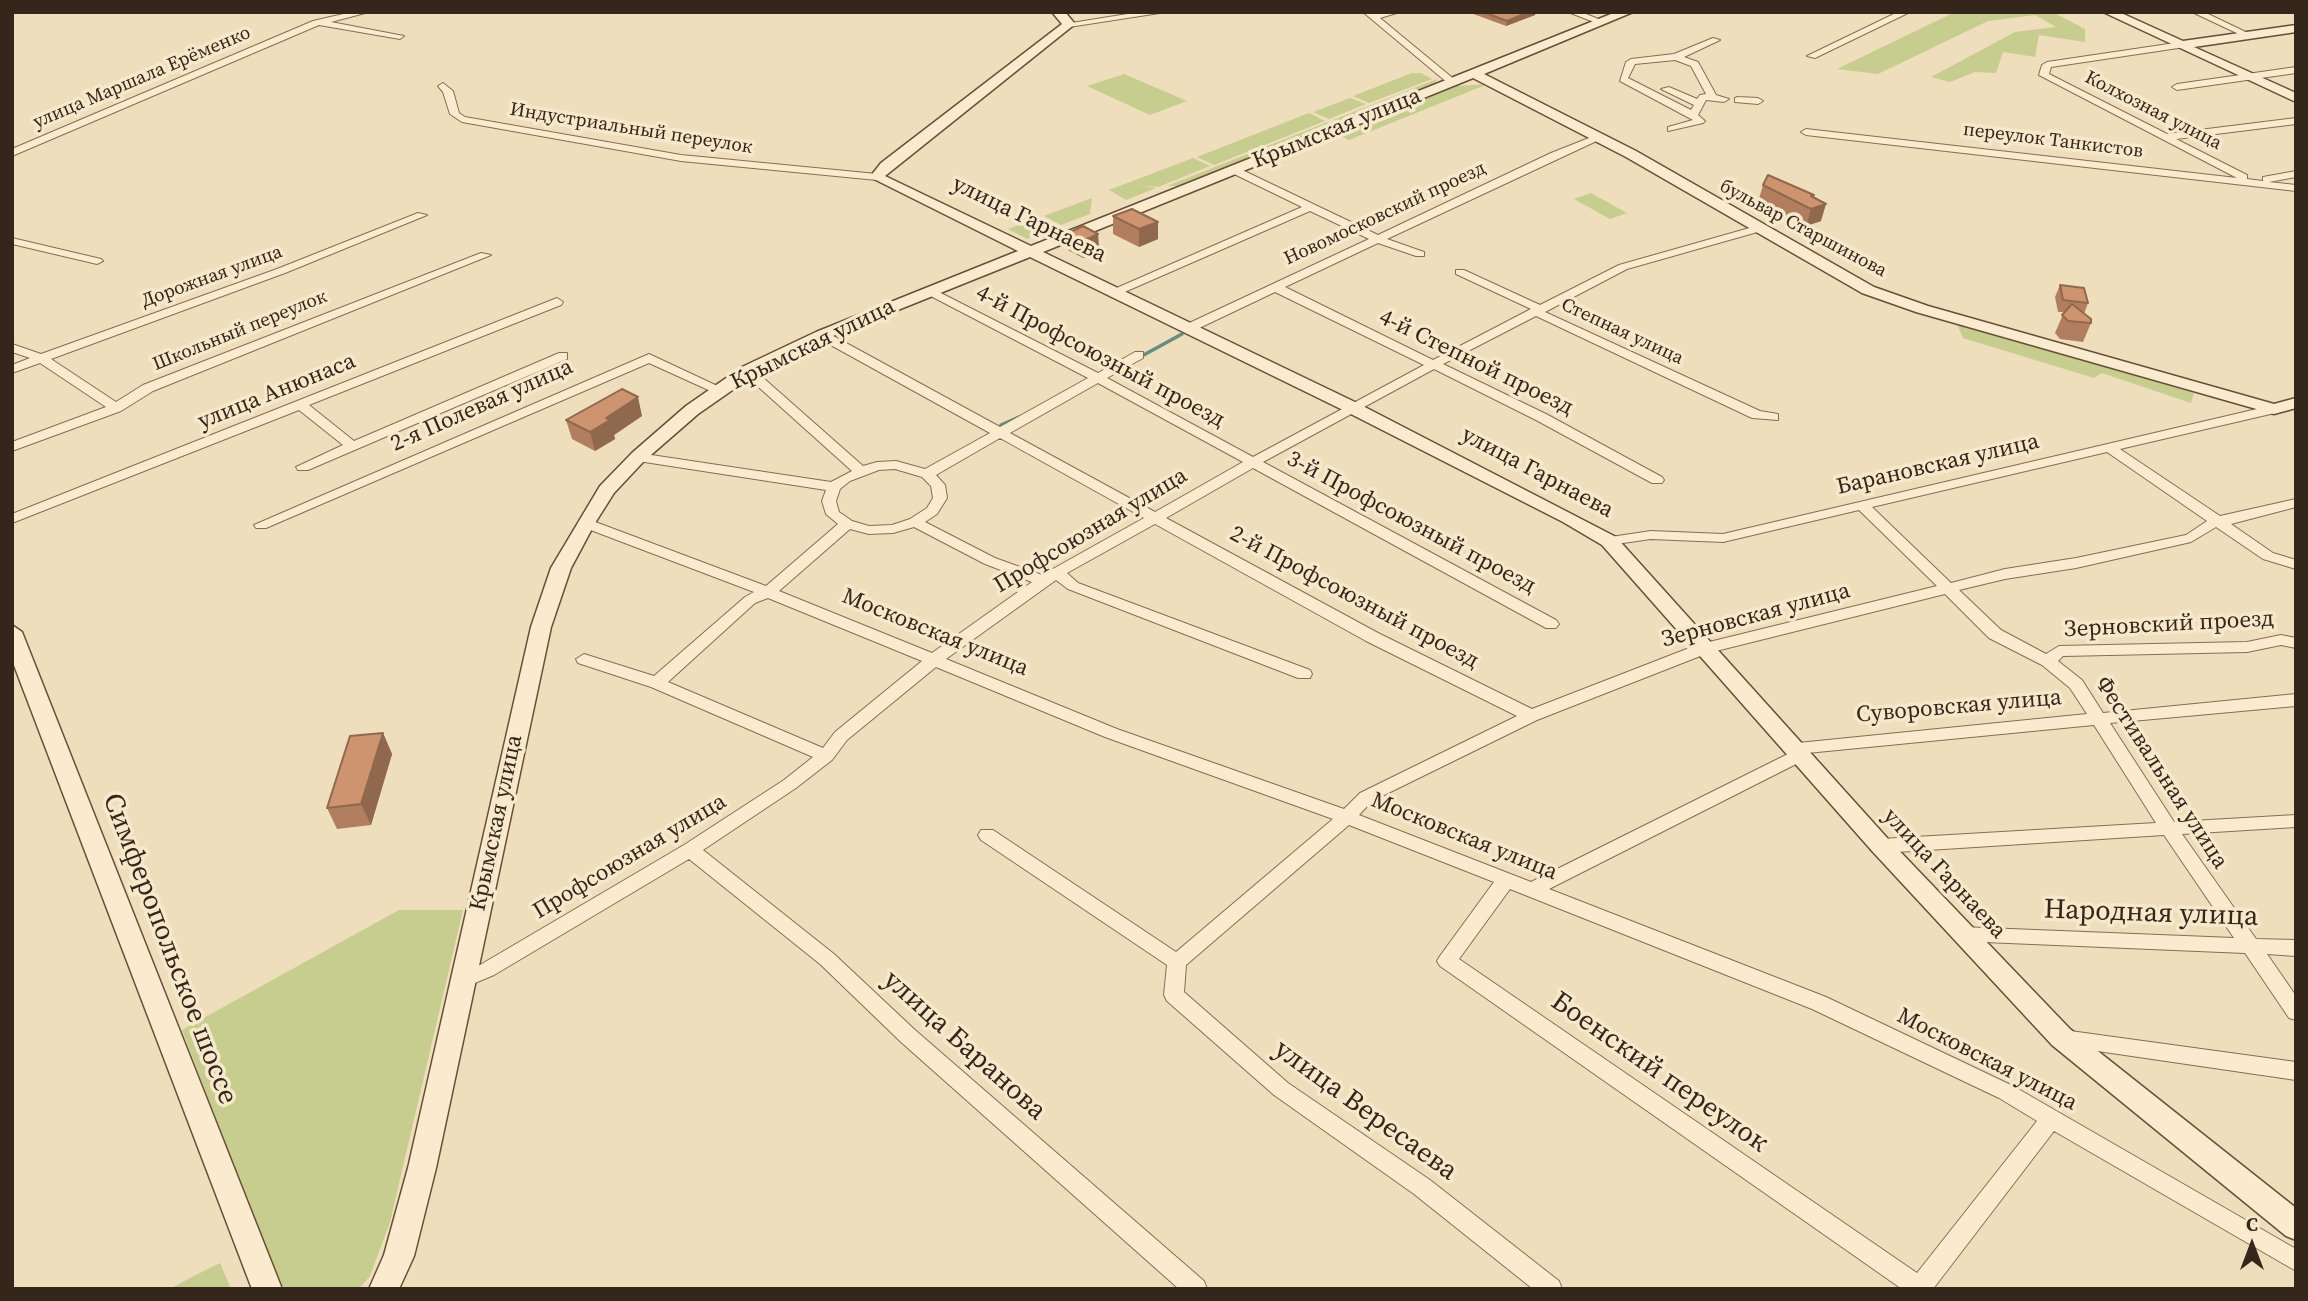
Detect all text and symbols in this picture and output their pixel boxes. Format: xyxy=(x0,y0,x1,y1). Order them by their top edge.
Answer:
street label: улица Маршала Ерёменко xyxy=(30,22,254,134)
street label: Колхозная улица xyxy=(2081,67,2225,155)
street label: Крымская улица xyxy=(1249,83,1425,175)
street label: Индустриальный переулок xyxy=(508,99,754,159)
street label: переулок Танкистов xyxy=(1962,119,2144,163)
street label: Новомосковский проезд xyxy=(1281,157,1489,271)
street label: улица Гарнаева xyxy=(947,171,1111,269)
street label: бульвар Старшинова xyxy=(1715,175,1891,283)
street label: Дорожная улица xyxy=(138,241,286,313)
street label: 4-й Профсоюзный проезд xyxy=(971,280,1229,434)
street label: Школьный переулок xyxy=(150,286,330,376)
street label: Крымская улица xyxy=(726,293,900,397)
street label: Степная улица xyxy=(1557,294,1687,370)
street label: 4-й Степной проезд xyxy=(1374,304,1578,422)
street label: улица Анюнаса xyxy=(194,348,360,436)
street label: 2-я Полевая улица xyxy=(387,353,577,459)
street label: улица Гарнаева xyxy=(1456,421,1618,525)
street label: Барановская улица xyxy=(1834,428,2042,502)
street label: 3-й Профсоюзный проезд xyxy=(1282,446,1540,600)
street label: Профсоюзная улица xyxy=(989,462,1193,600)
street label: 2-й Профсоюзный проезд xyxy=(1225,521,1483,675)
street label: Зерновская улица xyxy=(1659,578,1853,654)
street label: Московская улица xyxy=(838,583,1032,683)
street label: Зерновский проезд xyxy=(2063,606,2275,644)
street label: Фестивальная улица xyxy=(2089,672,2233,874)
street label: Суворовская улица xyxy=(1855,684,2063,730)
street label: Крымская улица xyxy=(465,732,529,914)
street label: Московская улица xyxy=(1367,787,1561,887)
street label: Профсоюзная улица xyxy=(528,788,732,926)
street label: Симферопольское шоссе xyxy=(94,789,244,1109)
street label: улица Гарнаева xyxy=(1877,803,2011,945)
street label: Народная улица xyxy=(2043,893,2259,935)
street label: улица Баранова xyxy=(875,964,1053,1128)
street label: Боенский переулок xyxy=(1544,985,1774,1161)
street label: Московская улица xyxy=(1892,1003,2082,1117)
street label: улица Вересаева xyxy=(1267,1033,1463,1189)
north arrow xyxy=(2217,1210,2287,1280)
text: С xyxy=(2246,1211,2258,1237)

